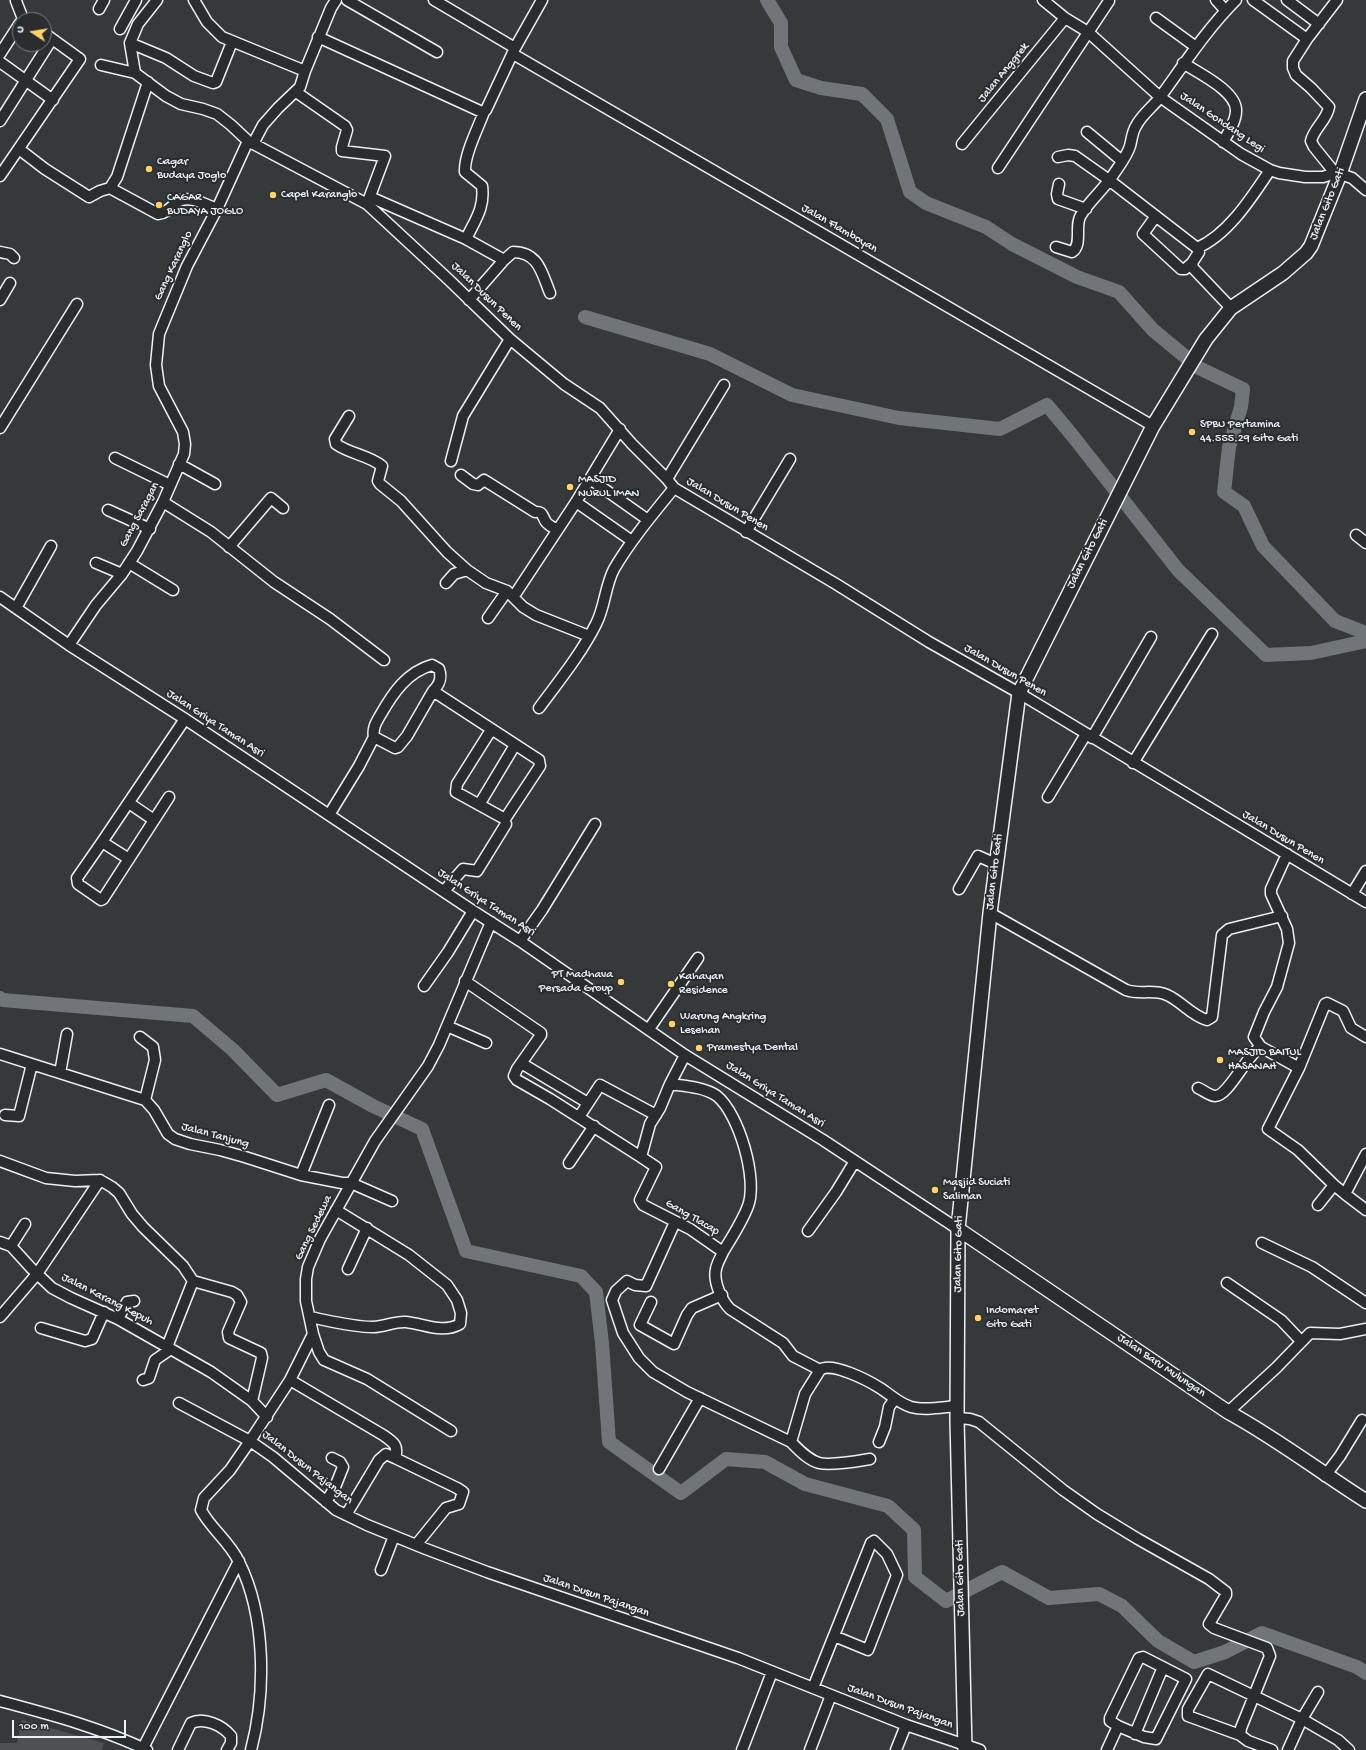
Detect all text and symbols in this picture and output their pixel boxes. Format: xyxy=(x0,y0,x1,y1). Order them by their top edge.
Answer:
north arrow xyxy=(12,12,52,52)
text: U xyxy=(15,25,28,34)
street label: Jalan Anggrek xyxy=(975,40,1033,106)
street label: Jalan Gondang Legi xyxy=(1177,89,1267,157)
place label: Cagar Budaya Joglo xyxy=(157,155,226,183)
marker: Cagar Budaya Joglo xyxy=(144,164,154,174)
street label: Jalan Gito Gati xyxy=(1307,166,1349,242)
place label: Capel Karanglo xyxy=(281,188,357,202)
marker: Capel Karanglo xyxy=(268,190,278,200)
place label: CAGAR BUDAYA JOGLO xyxy=(167,191,243,219)
marker: CAGAR BUDAYA JOGLO xyxy=(154,200,164,210)
street label: Jalan Flamboyan xyxy=(798,201,880,257)
street label: Gang Karanglo xyxy=(152,229,196,303)
street label: Jalan Dusun Penen xyxy=(447,259,525,335)
place label: SPBU Pertamina 44.555.29 Gito Gati xyxy=(1200,418,1298,446)
marker: SPBU Pertamina 44.555.29 Gito Gati xyxy=(1187,427,1197,437)
place label: MASJID NURUL IMAN xyxy=(578,473,639,501)
street label: Jalan Dusun Penen xyxy=(683,475,771,535)
street label: Gang Saragan xyxy=(117,480,163,550)
marker: MASJID NURUL IMAN xyxy=(565,482,575,492)
street label: Jalan Gito Gati xyxy=(1064,517,1112,591)
street label: Jalan Dusun Penen xyxy=(961,641,1049,701)
street label: Jalan Griya Taman Asri xyxy=(163,687,267,761)
street label: Jalan Dusun Penen xyxy=(1239,808,1327,868)
street label: Jalan Gito Gati xyxy=(983,833,1007,911)
street label: Jalan Griya Taman Asri xyxy=(434,866,538,940)
place label: PT Madhava Persada Group xyxy=(539,968,613,996)
place label: Kahayan Residence xyxy=(679,970,728,998)
marker: PT Madhava Persada Group xyxy=(616,977,626,987)
marker: Kahayan Residence xyxy=(666,979,676,989)
place label: Warung Angkring Lesehan xyxy=(680,1010,766,1038)
marker: Warung Angkring Lesehan xyxy=(667,1019,677,1029)
place label: Pramestya Dental xyxy=(707,1041,798,1055)
marker: Pramestya Dental xyxy=(694,1043,704,1053)
place label: MASJID BAITUL HASANAH xyxy=(1228,1046,1301,1074)
marker: MASJID BAITUL HASANAH xyxy=(1215,1055,1225,1065)
street label: Jalan Griya Taman Asri xyxy=(723,1059,827,1131)
street label: Jalan Tanjung xyxy=(180,1120,250,1152)
place label: Masjid Suciati Saliman xyxy=(943,1176,1010,1204)
marker: Masjid Suciati Saliman xyxy=(930,1185,940,1195)
street label: Gang Sedewa xyxy=(292,1193,336,1263)
street label: Gang Tlacap xyxy=(662,1197,722,1239)
street label: Jalan Gito Gati xyxy=(951,1216,967,1292)
street label: Jalan Karang Kepuh xyxy=(59,1271,155,1329)
place label: Indomaret Gito Gati xyxy=(986,1304,1038,1332)
marker: Indomaret Gito Gati xyxy=(973,1313,983,1323)
street label: Jalan Baru Mulungan xyxy=(1114,1331,1208,1401)
street label: Jalan Dusun Pajangan xyxy=(259,1428,355,1508)
street label: Jalan Gito Gati xyxy=(953,1540,969,1616)
street label: Jalan Dusun Pajangan xyxy=(541,1571,651,1621)
street label: Jalan Dusun Pajangan xyxy=(845,1681,955,1733)
scale bar xyxy=(14,1712,128,1738)
text: 100 m xyxy=(19,1720,49,1734)

